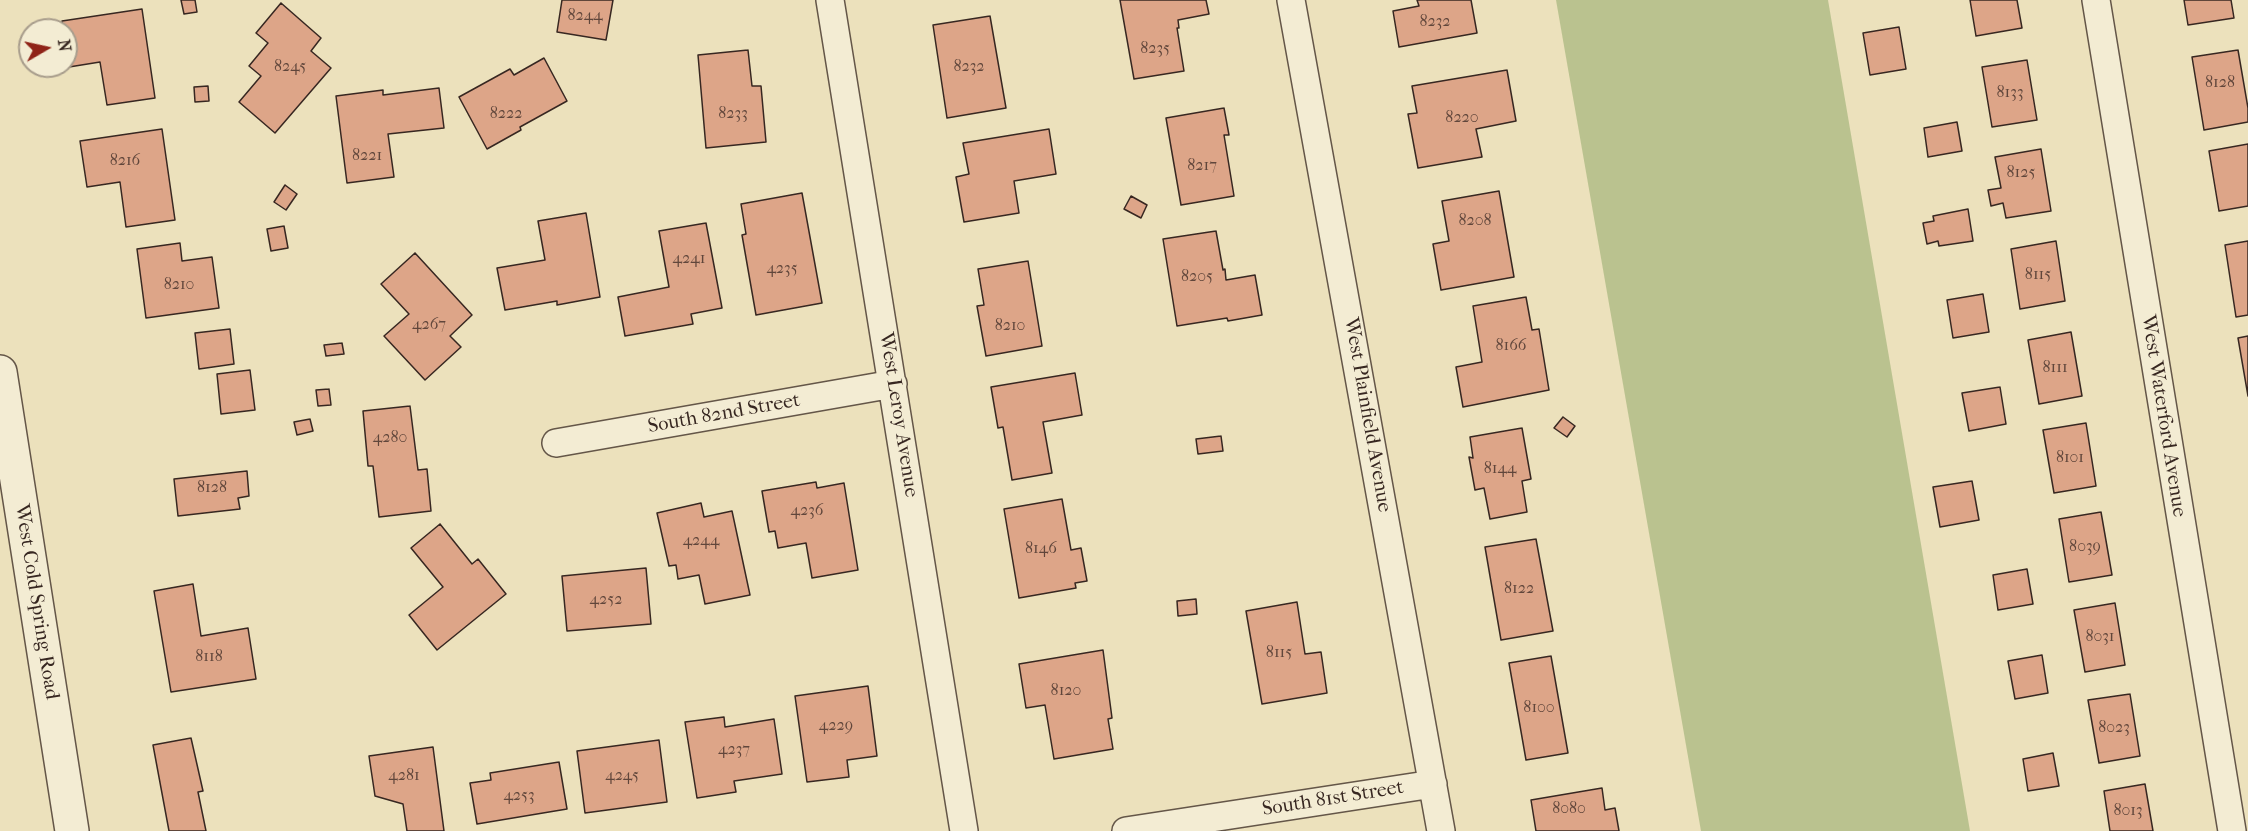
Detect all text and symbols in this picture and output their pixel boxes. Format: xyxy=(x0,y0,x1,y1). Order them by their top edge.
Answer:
house number: 8244 xyxy=(567,6,603,26)
house number: 8232 xyxy=(1419,12,1451,32)
north arrow xyxy=(18,18,78,78)
text: N xyxy=(54,38,75,53)
house number: 8235 xyxy=(1140,39,1170,59)
house number: 8245 xyxy=(274,57,306,77)
house number: 8232 xyxy=(953,57,985,77)
house number: 8128 xyxy=(2205,73,2235,93)
house number: 8133 xyxy=(1997,83,2023,103)
house number: 8222 xyxy=(490,104,522,124)
house number: 8233 xyxy=(718,104,748,124)
house number: 8220 xyxy=(1445,108,1479,128)
house number: 8221 xyxy=(352,146,382,166)
house number: 8216 xyxy=(110,151,140,171)
house number: 8217 xyxy=(1187,156,1217,176)
house number: 8125 xyxy=(2007,163,2035,183)
house number: 8208 xyxy=(1458,211,1492,231)
house number: 4241 xyxy=(673,249,705,269)
house number: 4235 xyxy=(766,259,798,279)
house number: 8115 xyxy=(2025,265,2051,285)
house number: 8205 xyxy=(1181,267,1213,287)
house number: 8210 xyxy=(164,275,194,295)
street label: West Waterford Avenue xyxy=(2135,313,2191,519)
house number: 4267 xyxy=(412,315,446,335)
house number: 8210 xyxy=(995,316,1025,336)
street label: West Plainfield Avenue xyxy=(1338,316,1396,514)
street label: West Leroy Avenue xyxy=(873,331,923,499)
house number: 8166 xyxy=(1495,336,1527,356)
house number: 8111 xyxy=(2042,358,2068,378)
street label: South 82nd Street xyxy=(646,389,802,439)
house number: 4280 xyxy=(373,428,407,448)
house number: 8101 xyxy=(2056,448,2084,468)
house number: 8144 xyxy=(1484,459,1516,479)
house number: 8128 xyxy=(197,478,227,498)
house number: 4236 xyxy=(791,501,823,521)
street label: West Cold Spring Road xyxy=(9,503,63,701)
house number: 4244 xyxy=(683,531,719,551)
house number: 8039 xyxy=(2069,537,2101,557)
house number: 8146 xyxy=(1025,539,1057,559)
house number: 8122 xyxy=(1504,579,1534,599)
house number: 4252 xyxy=(590,590,622,610)
house number: 8031 xyxy=(2085,627,2115,647)
house number: 8115 xyxy=(1266,643,1292,663)
house number: 8118 xyxy=(195,647,223,667)
house number: 8120 xyxy=(1051,681,1081,701)
house number: 8100 xyxy=(1523,698,1555,718)
house number: 4229 xyxy=(819,716,853,736)
house number: 8023 xyxy=(2098,718,2130,738)
house number: 4237 xyxy=(718,740,750,760)
house number: 4281 xyxy=(388,766,420,786)
house number: 4245 xyxy=(605,766,639,786)
street label: South 81st Street xyxy=(1261,776,1405,822)
house number: 4253 xyxy=(503,786,535,806)
house number: 8080 xyxy=(1552,799,1586,819)
house number: 8013 xyxy=(2113,801,2143,821)

